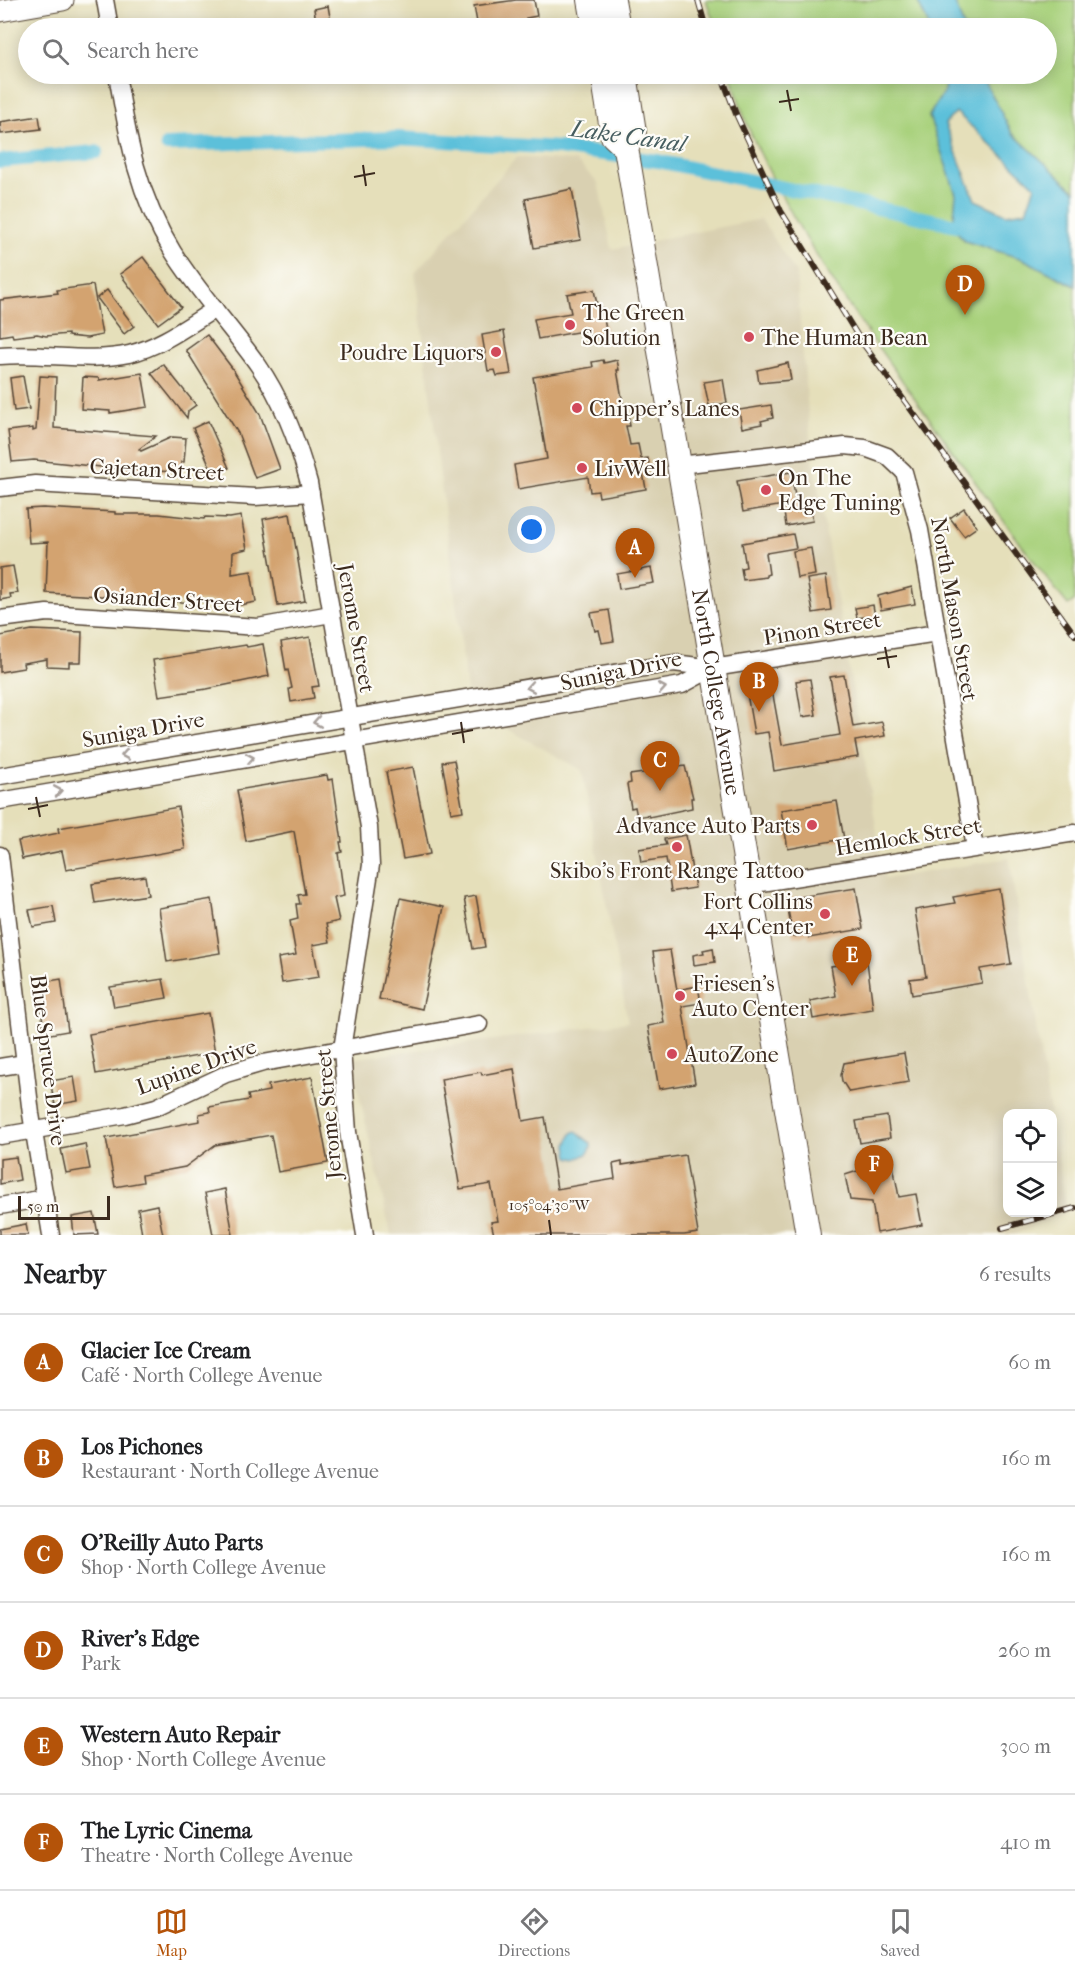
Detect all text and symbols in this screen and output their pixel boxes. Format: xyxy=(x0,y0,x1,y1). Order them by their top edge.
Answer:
search box xyxy=(18,18,1057,84)
icon: search xyxy=(39,35,72,68)
text: Search here xyxy=(87,38,199,64)
water label: Lake Canal xyxy=(567,114,691,158)
pin: D xyxy=(946,266,984,315)
place label: The Green Solution xyxy=(582,300,685,351)
marker: The Green Solution xyxy=(563,318,577,332)
place label: The Human Bean xyxy=(761,325,928,351)
marker: The Human Bean xyxy=(742,330,756,344)
place label: Poudre Liquors xyxy=(339,340,484,366)
marker: Poudre Liquors xyxy=(489,345,503,359)
place label: Chipper's Lanes xyxy=(589,396,739,422)
marker: Chipper's Lanes xyxy=(570,401,584,415)
street label: Cajetan Street xyxy=(89,453,225,487)
place label: LivWell xyxy=(594,456,667,482)
marker: LivWell xyxy=(575,461,589,475)
place label: On The Edge Tuning xyxy=(778,465,902,516)
marker: On The Edge Tuning xyxy=(759,483,773,497)
your location xyxy=(517,515,546,544)
street label: North Mason Street xyxy=(925,515,983,703)
pin: A xyxy=(616,528,654,578)
street label: Jerome Street xyxy=(332,560,380,695)
street label: Osiander Street xyxy=(92,582,244,618)
street label: North College Avenue xyxy=(686,587,746,797)
street label: Pinon Street xyxy=(761,607,883,651)
street label: Suniga Drive xyxy=(558,645,684,697)
pin: B xyxy=(740,662,778,712)
one-way arrow xyxy=(525,680,535,693)
one-way arrow xyxy=(658,683,667,695)
street label: Suniga Drive xyxy=(80,706,206,753)
one-way arrow xyxy=(312,716,322,728)
pin: C xyxy=(640,742,680,791)
one-way arrow xyxy=(120,748,130,761)
one-way arrow xyxy=(245,753,255,765)
one-way arrow xyxy=(52,785,62,798)
place label: Advance Auto Parts xyxy=(615,813,800,839)
street label: Hemlock Street xyxy=(833,813,983,861)
marker: Advance Auto Parts xyxy=(805,818,819,832)
marker: Skibo’s Front Range Tattoo xyxy=(670,840,684,854)
place label: Skibo’s Front Range Tattoo xyxy=(550,858,804,884)
place label: Fort Collins 4x4 Center xyxy=(703,889,814,940)
marker: Fort Collins 4x4 Center xyxy=(818,907,832,921)
pin: E xyxy=(832,936,872,986)
place label: Friesen’s Auto Center xyxy=(691,971,809,1022)
street label: Blue Spruce Drive xyxy=(25,973,71,1147)
marker: Friesen’s Auto Center xyxy=(673,989,687,1003)
street label: Lupine Drive xyxy=(133,1033,260,1101)
place label: AutoZone xyxy=(683,1042,779,1068)
street label: Jerome Street xyxy=(310,1047,348,1182)
marker: AutoZone xyxy=(665,1047,679,1061)
map controls xyxy=(1003,1109,1057,1217)
button: locate xyxy=(1003,1109,1057,1163)
pin: F xyxy=(854,1146,894,1195)
button: layers xyxy=(1003,1163,1057,1217)
scale bar xyxy=(18,1193,110,1220)
text: 105°04'30"W xyxy=(509,1196,591,1214)
text: 50 m xyxy=(27,1197,59,1216)
text: Nearby xyxy=(24,1259,106,1290)
text: 6 results xyxy=(979,1263,1051,1286)
text: Glacier Ice Cream xyxy=(81,1338,251,1364)
text: A xyxy=(37,1351,50,1374)
text: 60 m xyxy=(1008,1351,1051,1374)
text: Café · North College Avenue xyxy=(81,1364,322,1387)
text: Los Pichones xyxy=(81,1434,203,1460)
text: B xyxy=(37,1447,50,1470)
text: 160 m xyxy=(1001,1447,1051,1470)
text: Restaurant · North College Avenue xyxy=(81,1460,379,1483)
text: O'Reilly Auto Parts xyxy=(81,1530,263,1556)
text: C xyxy=(37,1543,50,1566)
text: 160 m xyxy=(1001,1543,1051,1566)
text: Shop · North College Avenue xyxy=(81,1556,326,1579)
text: River's Edge xyxy=(81,1626,199,1652)
text: D xyxy=(36,1639,51,1662)
text: 260 m xyxy=(998,1639,1051,1662)
text: Park xyxy=(81,1652,121,1675)
text: Western Auto Repair xyxy=(81,1722,280,1748)
text: E xyxy=(37,1735,50,1758)
text: 300 m xyxy=(1000,1735,1051,1758)
text: Shop · North College Avenue xyxy=(81,1748,326,1771)
text: The Lyric Cinema xyxy=(81,1818,252,1844)
text: F xyxy=(38,1831,49,1854)
text: 410 m xyxy=(1000,1831,1051,1854)
text: Theatre · North College Avenue xyxy=(81,1844,353,1867)
tab: Map xyxy=(155,1905,188,1960)
tab: Directions xyxy=(498,1905,570,1960)
tab: Saved xyxy=(880,1905,920,1960)

